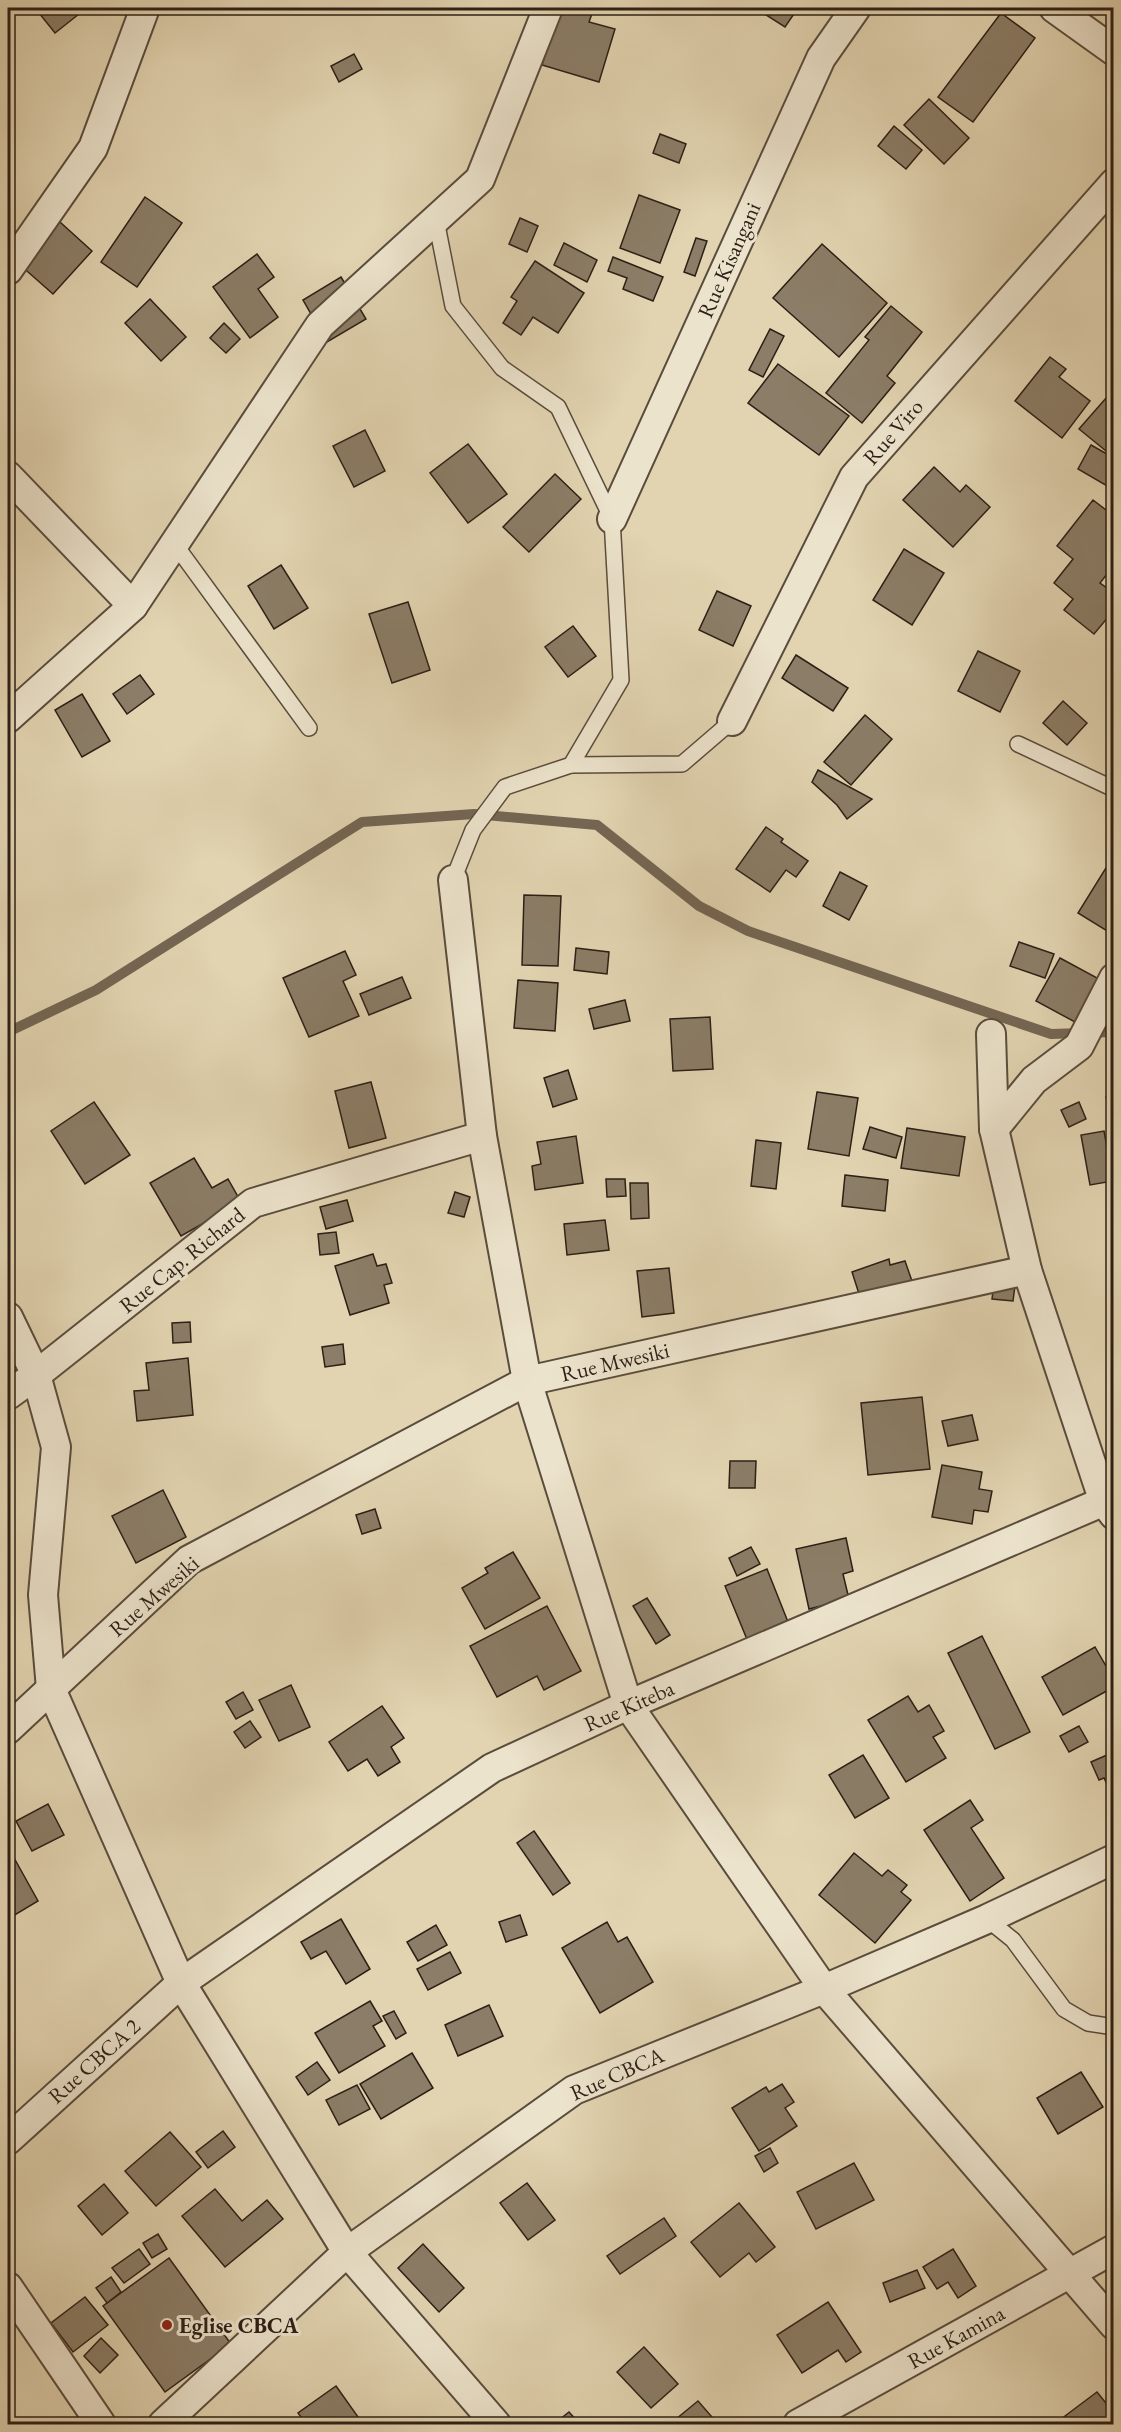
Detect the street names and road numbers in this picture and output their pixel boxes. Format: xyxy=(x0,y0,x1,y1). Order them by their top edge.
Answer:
street label: Rue Kisangani xyxy=(691,198,767,322)
street label: Rue Viro xyxy=(856,393,930,471)
street label: Rue Cap. Richard xyxy=(113,1200,251,1320)
street label: Rue Mwesiki xyxy=(558,1335,672,1389)
street label: Rue Mwesiki xyxy=(103,1549,205,1643)
street label: Rue Kiteba xyxy=(579,1673,679,1739)
street label: Rue CBCA 2 xyxy=(42,2012,147,2110)
street label: Rue CBCA xyxy=(566,2040,669,2108)
street label: Rue Kamina xyxy=(902,2298,1010,2376)

